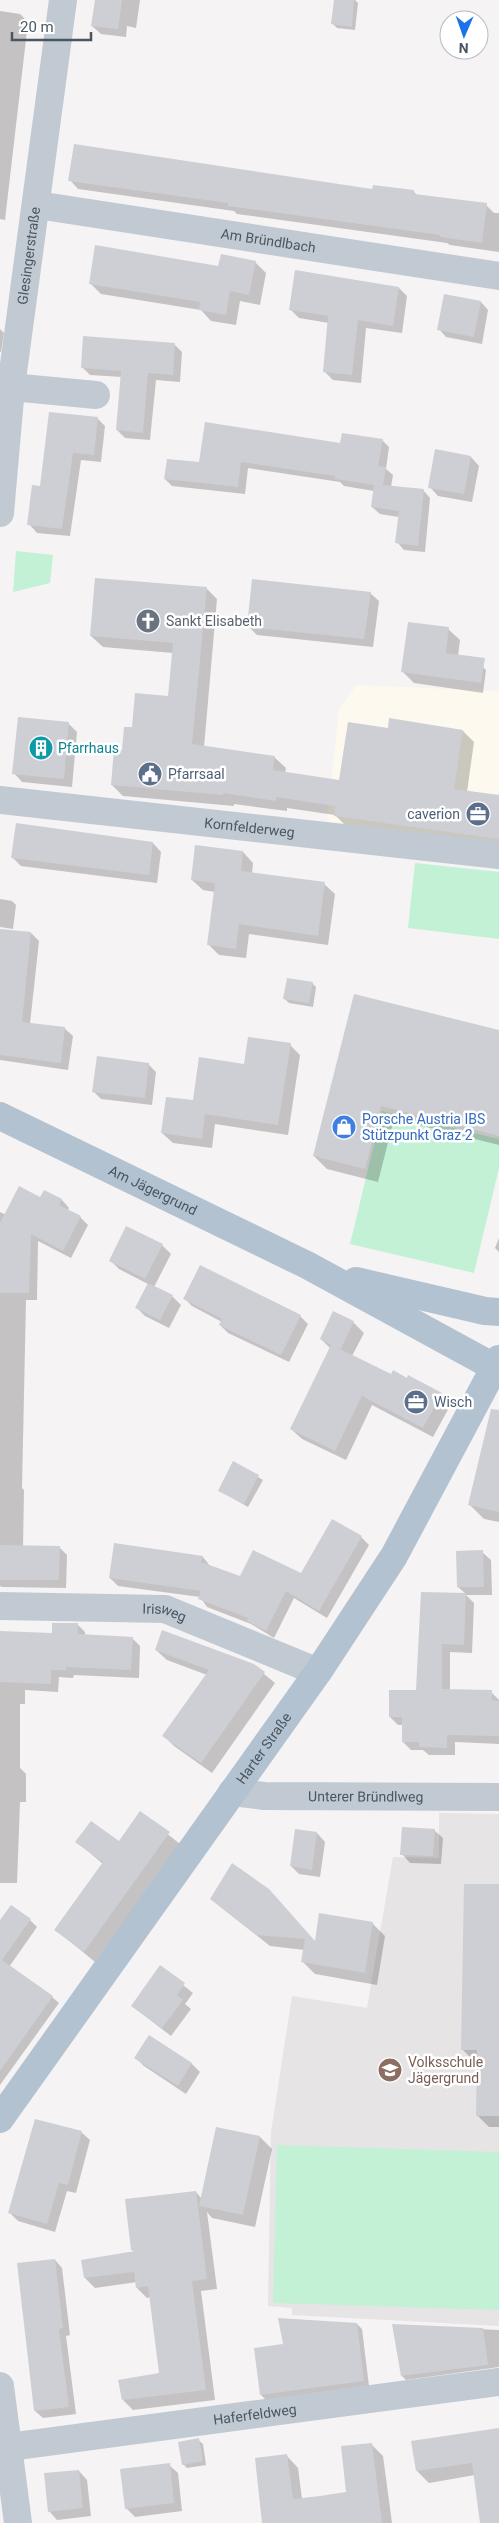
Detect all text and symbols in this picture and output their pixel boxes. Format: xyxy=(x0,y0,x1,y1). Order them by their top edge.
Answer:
scale bar xyxy=(12,10,91,42)
north arrow xyxy=(439,10,489,60)
text: 20 m xyxy=(20,18,54,36)
text: N xyxy=(458,40,469,56)
street label: Glesingerstraße xyxy=(14,206,43,306)
street label: Am Bründlbach xyxy=(220,225,317,256)
church icon: Sankt Elisabeth xyxy=(135,608,161,634)
place label: Sankt Elisabeth xyxy=(166,613,262,629)
building icon: Pfarrhaus xyxy=(28,735,54,761)
place label: Pfarrhaus xyxy=(58,740,119,756)
public building icon: Pfarrsaal xyxy=(137,761,163,787)
place label: Pfarrsaal xyxy=(168,766,225,782)
office icon: caverion xyxy=(465,801,491,827)
place label: caverion xyxy=(407,806,460,822)
street label: Kornfelderweg xyxy=(204,815,295,840)
place label: Porsche Austria IBS Stützpunkt Graz 2 xyxy=(362,1111,485,1143)
shop icon: Porsche Austria IBS Stützpunkt Graz 2 xyxy=(331,1114,357,1140)
street label: Am Jägergrund xyxy=(106,1162,200,1218)
office icon: Wisch xyxy=(403,1389,429,1415)
place label: Wisch xyxy=(434,1394,472,1410)
street label: Irisweg xyxy=(142,1600,189,1625)
street label: Harter Straße xyxy=(233,1709,295,1787)
street label: Unterer Bründlweg xyxy=(308,1788,423,1805)
place label: Volksschule Jägergrund xyxy=(408,2054,483,2086)
school or university icon: Volksschule Jägergrund xyxy=(377,2057,403,2083)
street label: Haferfeldweg xyxy=(212,2401,297,2428)

